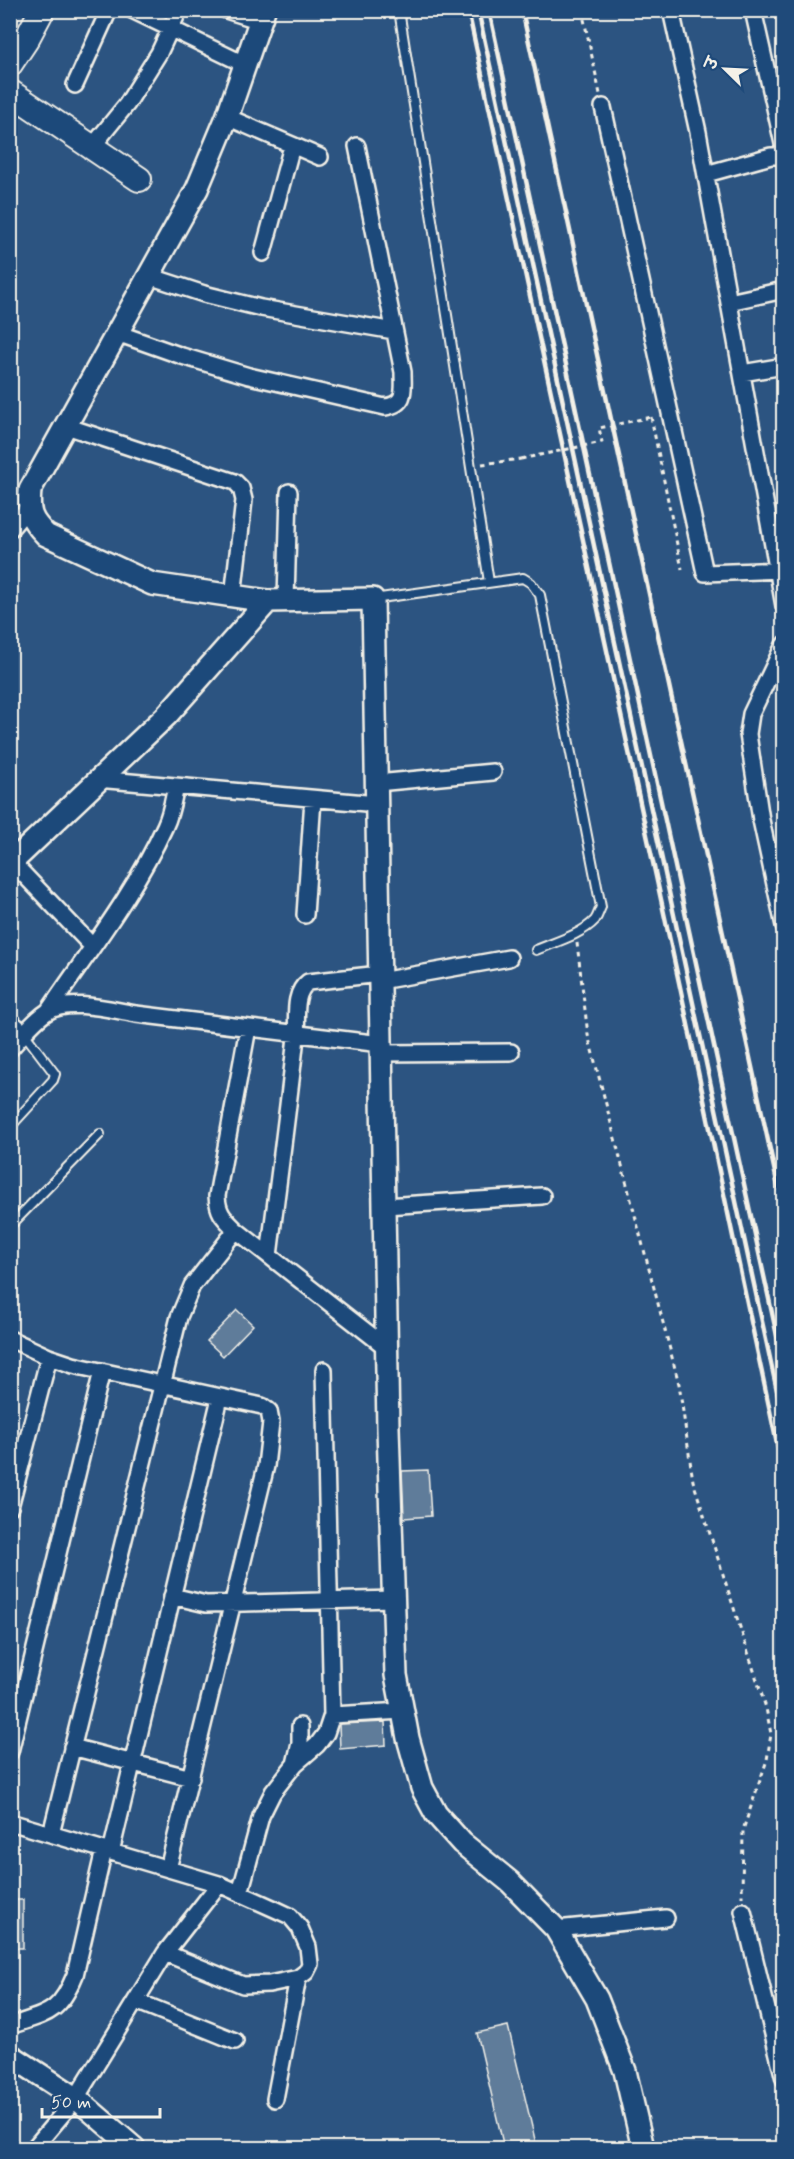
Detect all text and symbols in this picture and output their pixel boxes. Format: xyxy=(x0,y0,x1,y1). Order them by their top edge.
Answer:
north arrow xyxy=(695,39,755,99)
text: उ xyxy=(700,53,725,74)
scale bar xyxy=(42,2081,160,2119)
text: 50 m xyxy=(51,2091,91,2115)

